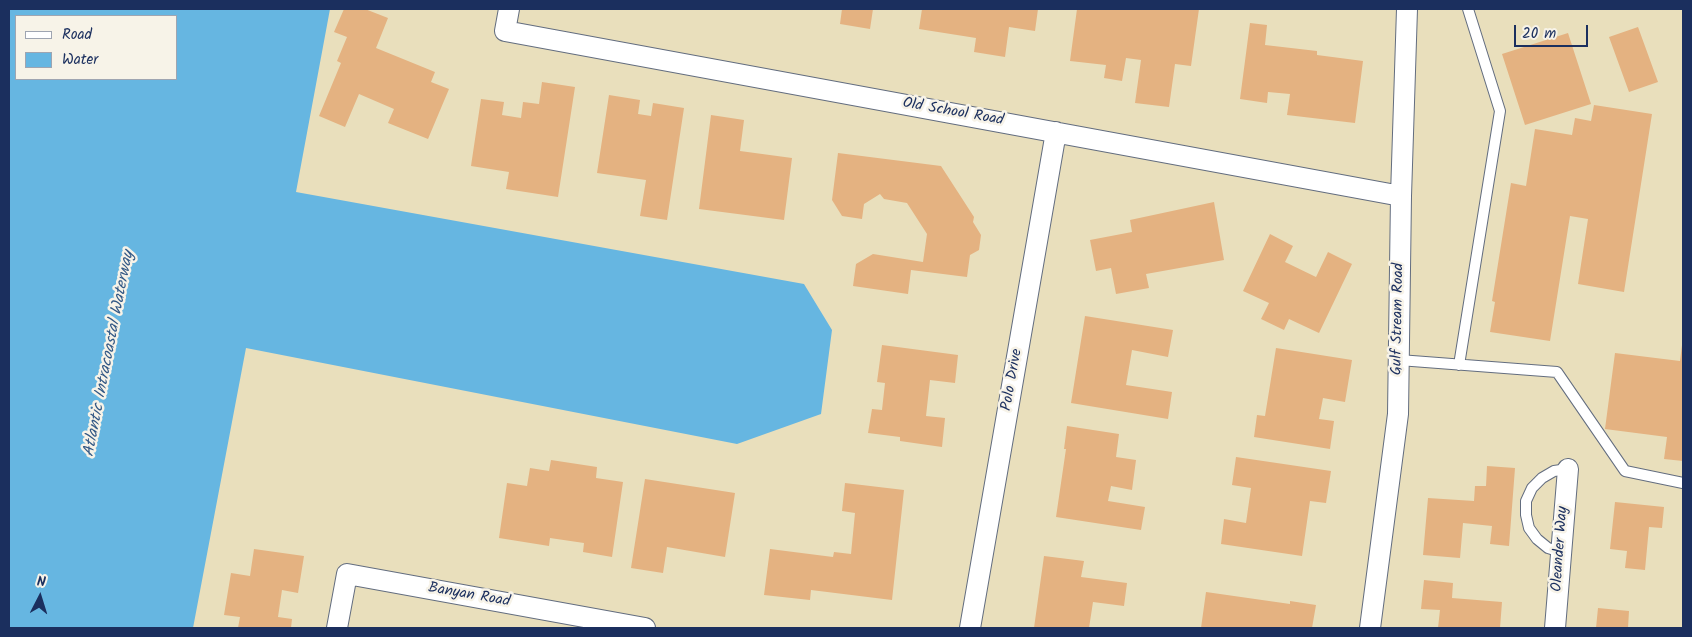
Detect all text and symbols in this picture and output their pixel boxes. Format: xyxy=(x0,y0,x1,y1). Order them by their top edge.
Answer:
legend xyxy=(15,15,178,80)
scale bar xyxy=(1517,15,1591,47)
text: 20 m xyxy=(1522,22,1556,46)
text: Road xyxy=(62,23,92,47)
text: Water xyxy=(62,48,98,72)
street label: Old School Road xyxy=(901,95,1005,131)
water label: Atlantic Intracoastal Waterway xyxy=(81,250,139,458)
street label: Gulf Stream Road xyxy=(1389,263,1409,375)
street label: Polo Drive xyxy=(999,348,1027,412)
street label: Oleander Way xyxy=(1549,506,1573,592)
text: N xyxy=(36,571,47,593)
north arrow xyxy=(15,572,65,622)
street label: Banyan Road xyxy=(427,580,511,612)

